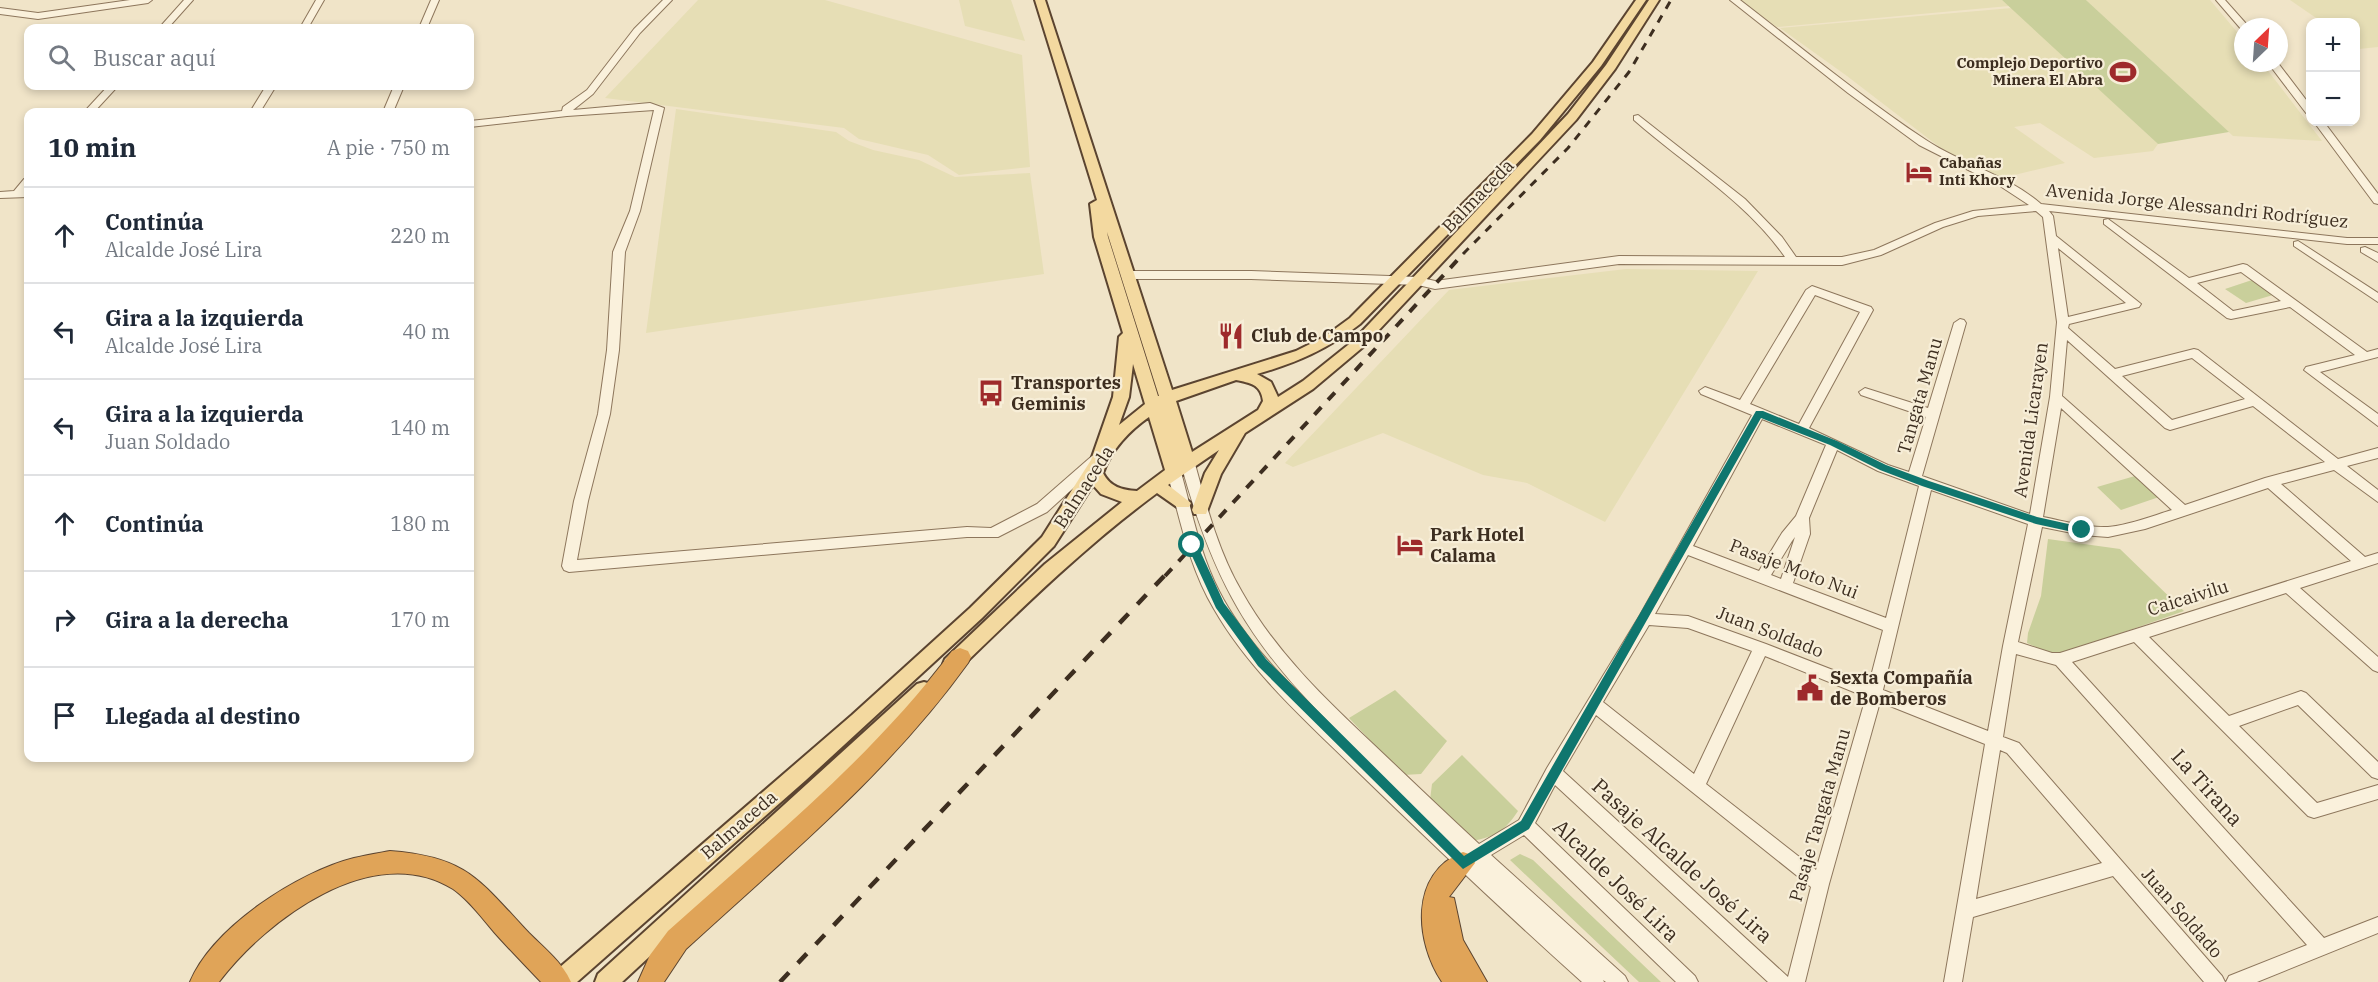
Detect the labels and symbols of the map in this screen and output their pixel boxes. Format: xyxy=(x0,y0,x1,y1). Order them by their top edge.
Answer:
north arrow xyxy=(2234,18,2288,72)
place label: Complejo Deportivo Minera El Abra xyxy=(1956,53,2103,89)
sports icon: Complejo Deportivo Minera El Abra xyxy=(2108,57,2138,87)
place label: Cabañas Inti Khory xyxy=(1939,153,2016,189)
street label: Balmaceda xyxy=(1437,154,1519,237)
hotel icon: Cabañas Inti Khory xyxy=(1904,157,1934,187)
street label: Avenida Jorge Alessandri Rodríguez xyxy=(2045,178,2349,233)
restaurant icon: Club de Campo xyxy=(1216,321,1246,351)
place label: Club de Campo xyxy=(1251,324,1383,347)
street label: Tangata Manu xyxy=(1892,335,1947,457)
street label: Avenida Licarayen xyxy=(2008,341,2053,499)
place label: Transportes Geminis xyxy=(1011,371,1121,415)
bus stop icon: Transportes Geminis xyxy=(976,378,1006,408)
street label: Balmaceda xyxy=(1048,441,1119,532)
route end xyxy=(2068,516,2094,542)
place label: Park Hotel Calama xyxy=(1430,523,1525,567)
hotel icon: Park Hotel Calama xyxy=(1395,530,1425,560)
route start xyxy=(1178,531,1204,557)
street label: Pasaje Moto Nui xyxy=(1727,533,1862,604)
street label: Caicaivilu xyxy=(2145,574,2231,621)
street label: Juan Soldado xyxy=(1713,601,1827,662)
place label: Sexta Compañía de Bomberos xyxy=(1830,666,1973,710)
public building icon: Sexta Compañía de Bomberos xyxy=(1795,673,1825,703)
street label: Pasaje Tangata Manu xyxy=(1784,726,1855,904)
street label: La Tirana xyxy=(2166,743,2250,832)
street label: Pasaje Alcalde José Lira xyxy=(1587,773,1777,949)
street label: Balmaceda xyxy=(696,785,782,864)
street label: Alcalde José Lira xyxy=(1548,814,1684,948)
street label: Juan Soldado xyxy=(2137,863,2228,963)

